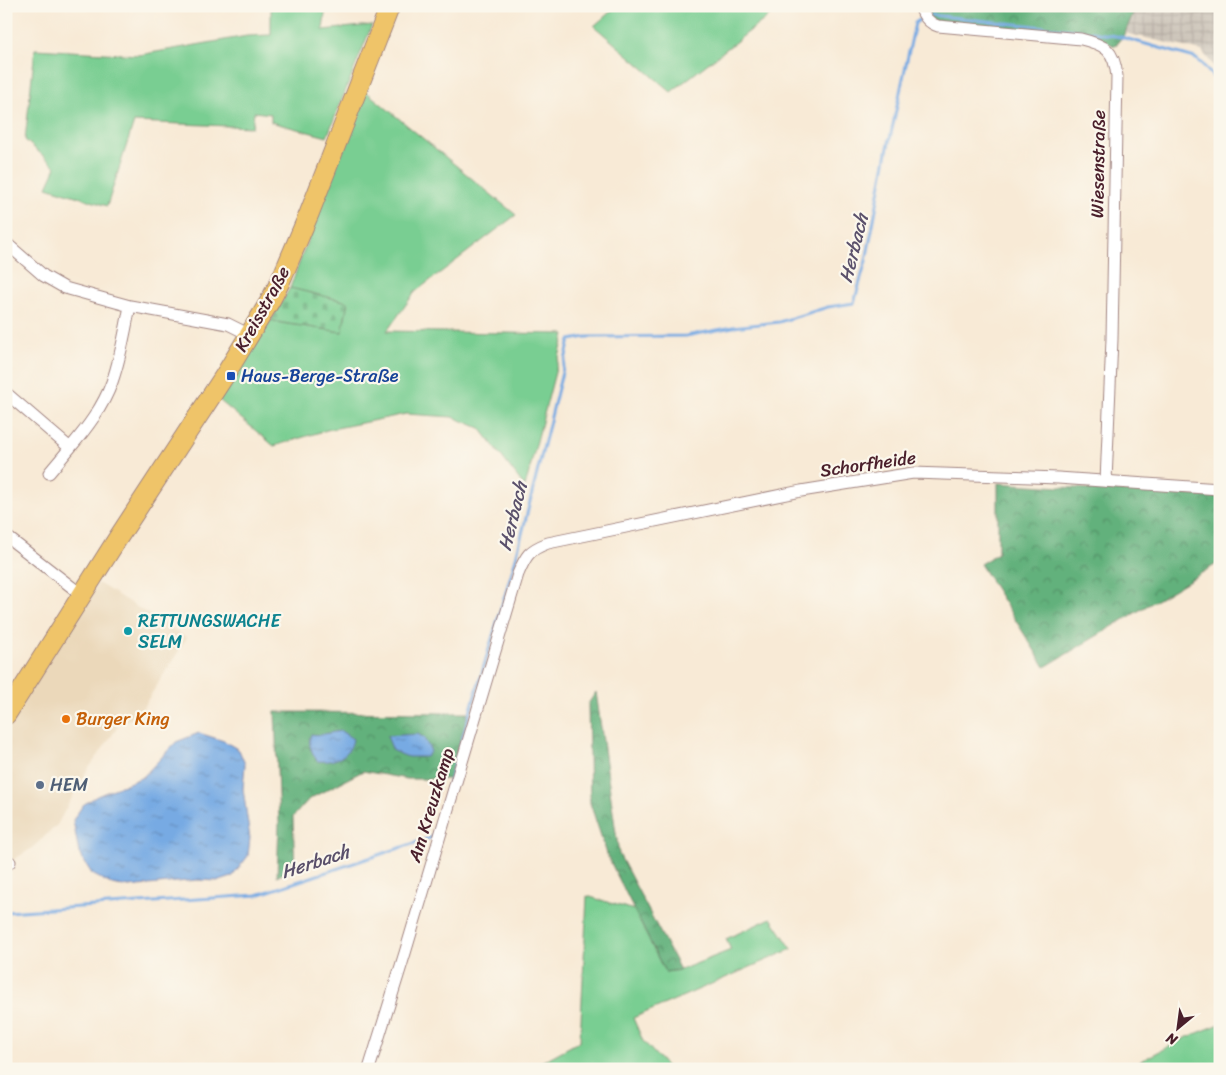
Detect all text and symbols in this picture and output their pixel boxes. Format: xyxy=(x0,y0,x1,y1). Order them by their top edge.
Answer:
street label: Wiesenstraße xyxy=(1081,110,1115,218)
water label: Herbach xyxy=(829,208,878,286)
street label: Kreisstraße xyxy=(225,260,299,358)
place label: Haus-Berge-Straße xyxy=(241,360,399,392)
marker: Haus-Berge-Straße xyxy=(225,370,237,382)
street label: Schorfheide xyxy=(818,441,918,487)
water label: Herbach xyxy=(488,476,537,554)
place label: RETTUNGSWACHE SELM xyxy=(138,605,282,658)
marker: RETTUNGSWACHE SELM xyxy=(122,625,134,637)
place label: Burger King xyxy=(76,703,170,735)
marker: Burger King xyxy=(60,713,72,725)
street label: Am Kreuzkamp xyxy=(398,743,464,867)
place label: HEM xyxy=(50,769,89,801)
marker: HEM xyxy=(34,779,46,791)
water label: Herbach xyxy=(277,834,356,888)
north arrow xyxy=(1154,1002,1204,1052)
text: N xyxy=(1161,1026,1183,1053)

